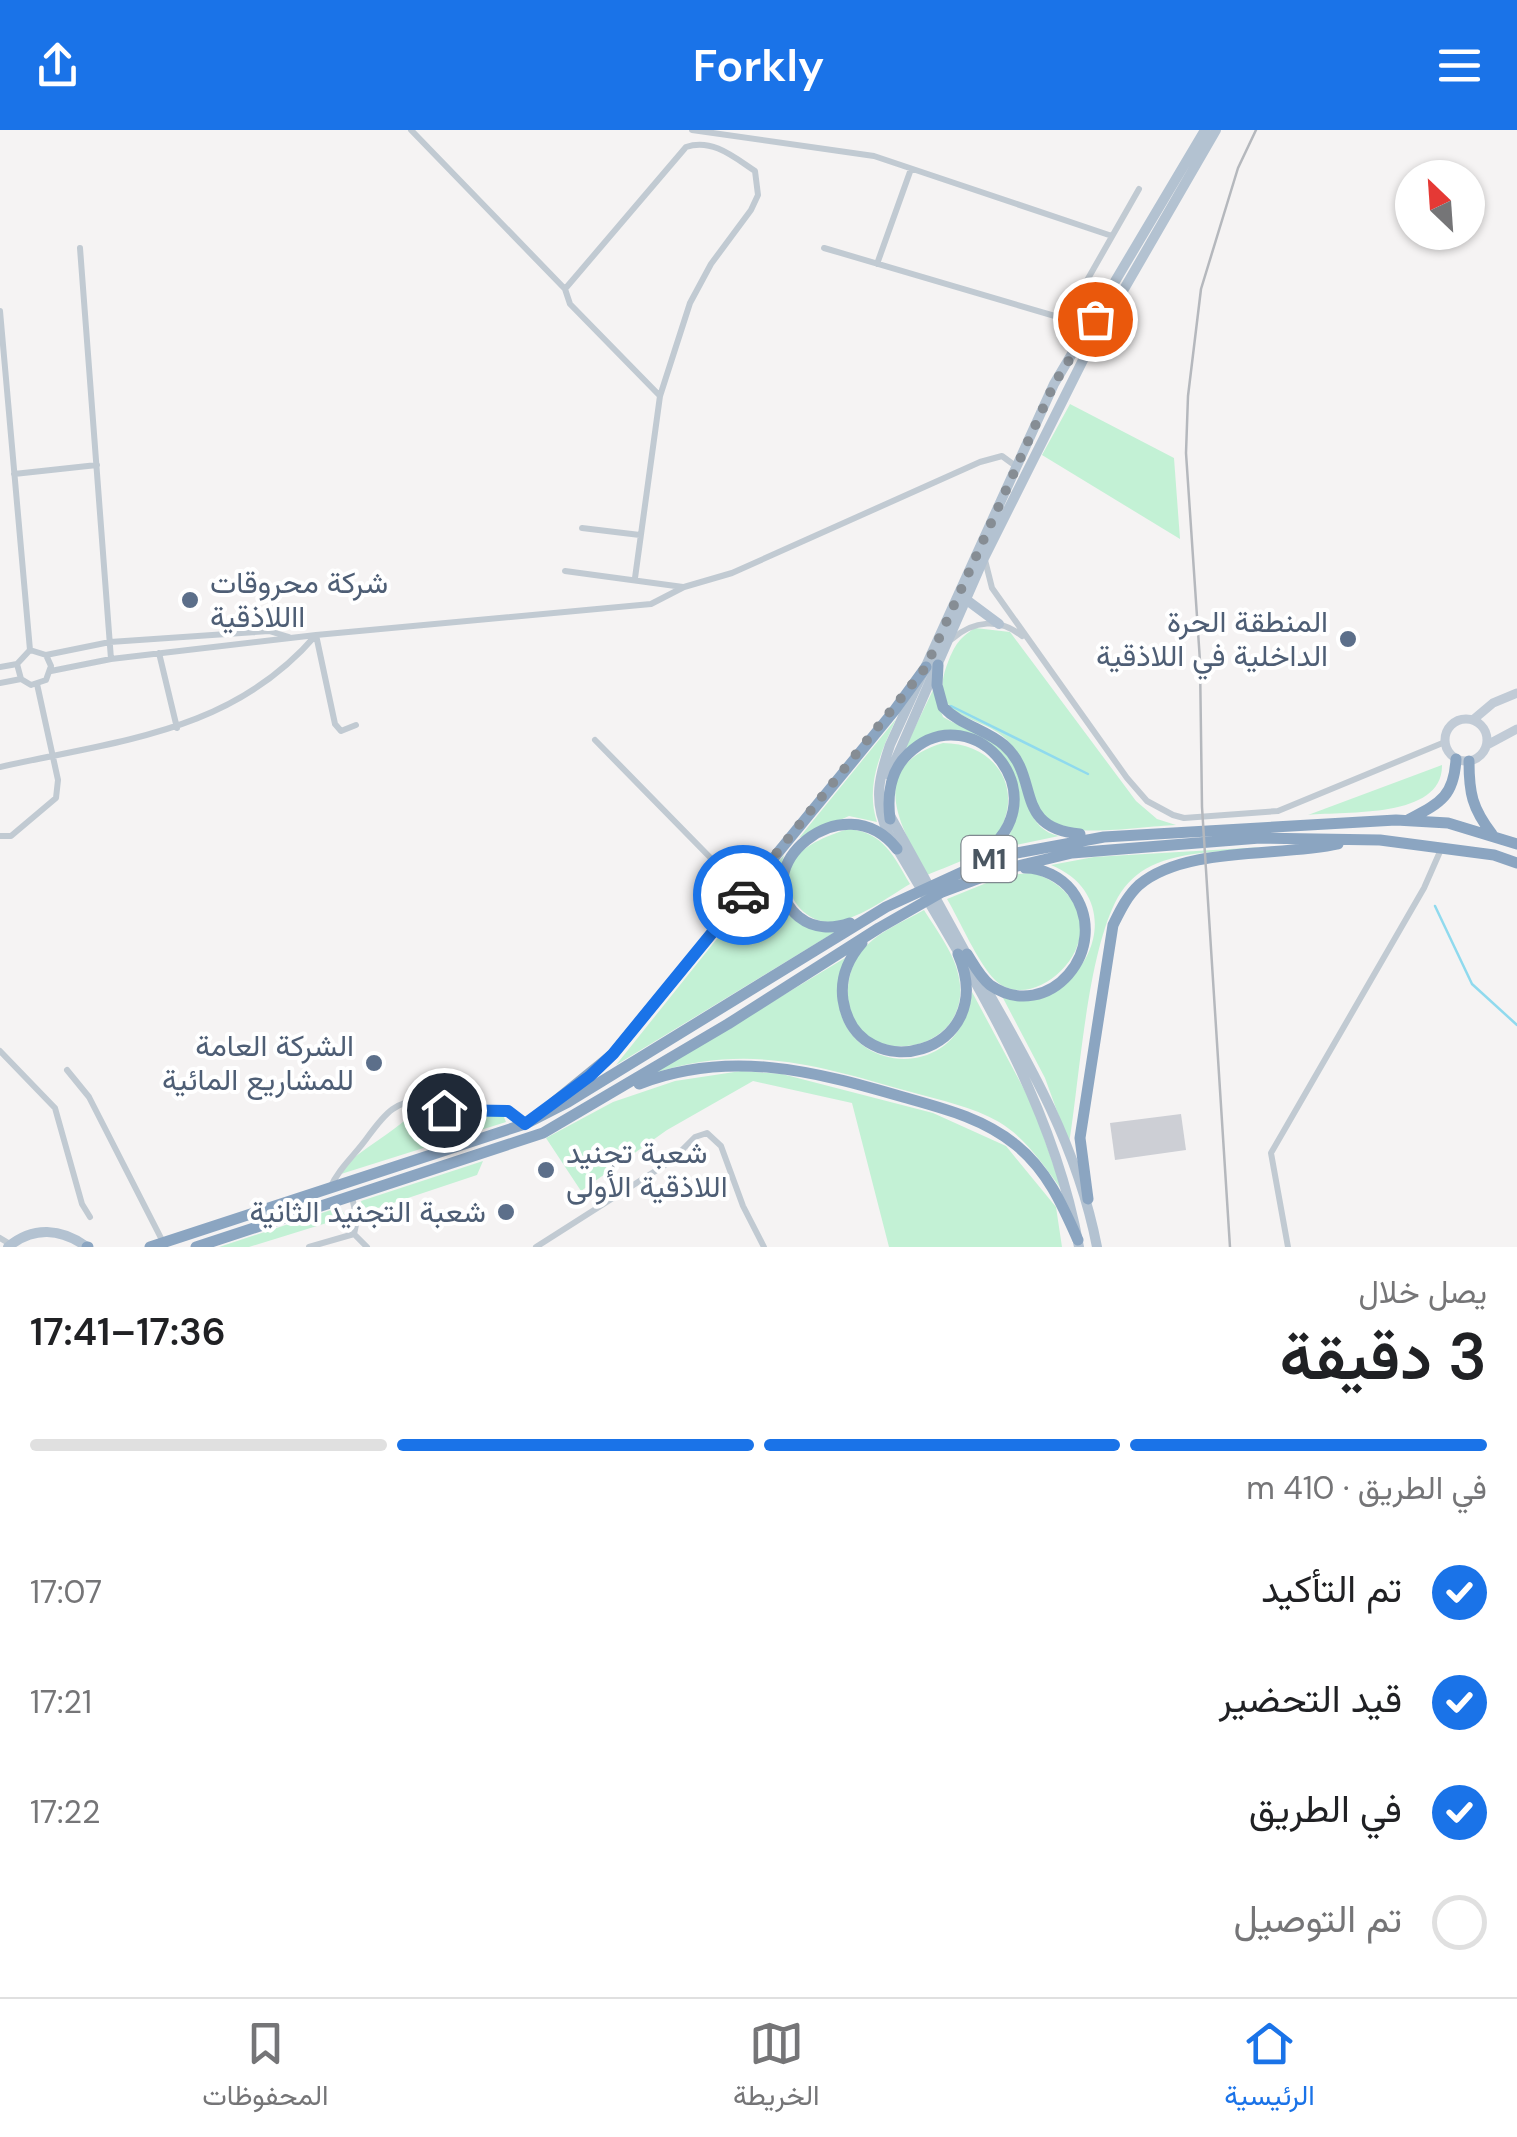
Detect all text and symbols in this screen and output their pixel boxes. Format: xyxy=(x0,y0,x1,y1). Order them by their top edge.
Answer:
text: Forkly xyxy=(693,36,824,95)
icon: share xyxy=(30,38,85,93)
icon: menu xyxy=(1432,38,1487,93)
north arrow xyxy=(1395,160,1485,250)
map controls xyxy=(1395,160,1485,250)
pin xyxy=(1053,277,1138,362)
icon: bag xyxy=(1068,292,1123,347)
place label: شركة محروقات االلاذقية xyxy=(210,563,388,636)
marker: شركة محروقات االلاذقية xyxy=(179,589,201,611)
place label: المنطقة الحرة الداخلية في اللاذقية xyxy=(1096,602,1328,680)
marker: المنطقة الحرة الداخلية في اللاذقية xyxy=(1337,628,1359,650)
road number: M1 xyxy=(962,836,1016,882)
courier xyxy=(693,845,793,945)
icon: car xyxy=(716,868,771,923)
place label: الشركة العامة للمشاريع المائية xyxy=(162,1026,354,1100)
marker: الشركة العامة للمشاريع المائية xyxy=(363,1052,385,1074)
pin xyxy=(402,1068,487,1153)
icon: home xyxy=(417,1083,472,1138)
place label: شعبة تجنيد اللاذقية الأولى xyxy=(566,1133,728,1206)
marker: شعبة تجنيد اللاذقية الأولى xyxy=(535,1159,557,1181)
place label: شعبة التجنيد الثانية xyxy=(250,1192,486,1231)
marker: شعبة التجنيد الثانية xyxy=(495,1201,517,1223)
text: يصل خلال xyxy=(1358,1271,1487,1313)
text: 17:36–17:41 xyxy=(30,1307,226,1357)
text: 3 دقيقة xyxy=(1280,1315,1487,1399)
text: في الطريق · 410 m xyxy=(1246,1467,1487,1509)
text: تم التأكيد xyxy=(1261,1564,1402,1614)
icon: check xyxy=(1432,1565,1487,1620)
text: 17:07 xyxy=(30,1571,102,1613)
text: قيد التحضير xyxy=(1219,1674,1402,1724)
icon: check xyxy=(1432,1675,1487,1730)
text: 17:21 xyxy=(30,1681,92,1723)
text: في الطريق xyxy=(1249,1784,1402,1834)
icon: check xyxy=(1432,1785,1487,1840)
text: 17:22 xyxy=(30,1791,100,1833)
text: تم التوصيل xyxy=(1234,1894,1402,1944)
tab: المحفوظات xyxy=(202,2016,328,2120)
tab: الخريطة xyxy=(733,2016,820,2120)
tab: الرئيسية xyxy=(1224,2016,1315,2120)

